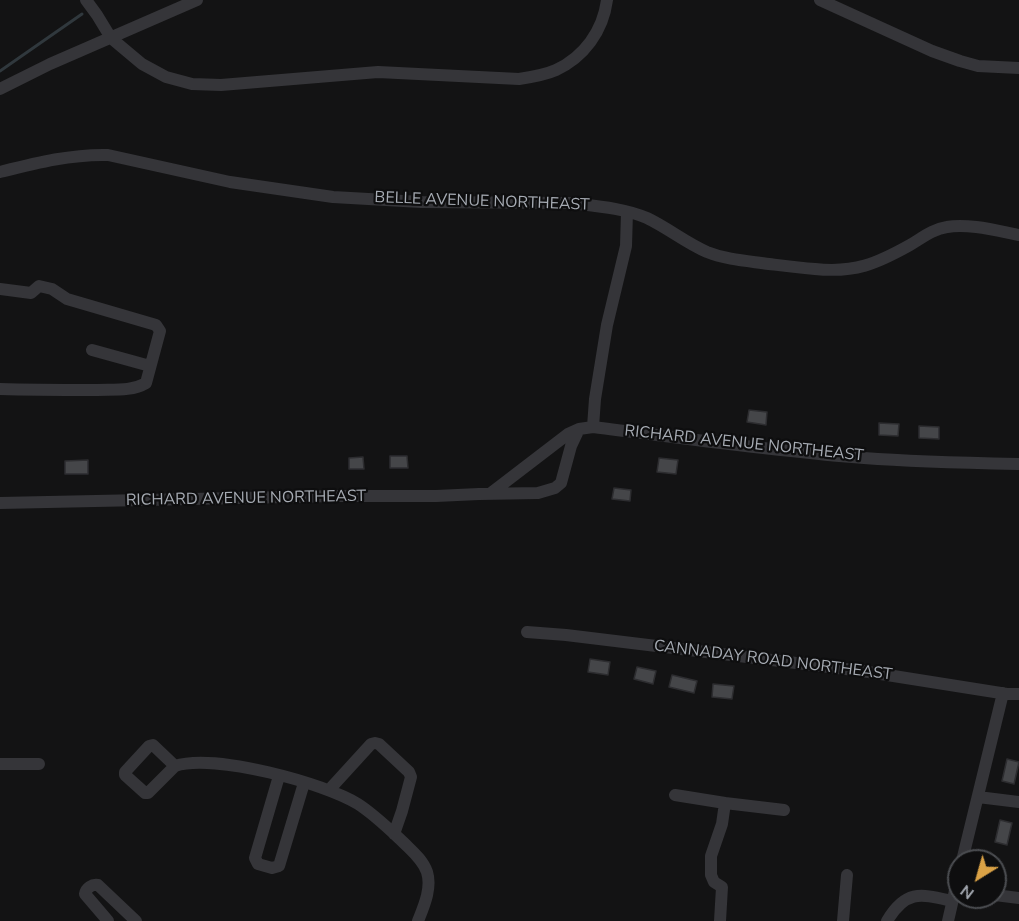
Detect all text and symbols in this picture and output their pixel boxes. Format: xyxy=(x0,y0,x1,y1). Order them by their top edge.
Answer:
street label: BELLE AVENUE NORTHEAST xyxy=(374,189,590,215)
street label: RICHARD AVENUE NORTHEAST xyxy=(623,422,865,466)
street label: RICHARD AVENUE NORTHEAST xyxy=(126,487,366,511)
street label: CANNADAY ROAD NORTHEAST xyxy=(653,637,893,685)
north arrow xyxy=(947,849,1007,909)
text: N xyxy=(956,879,979,904)

